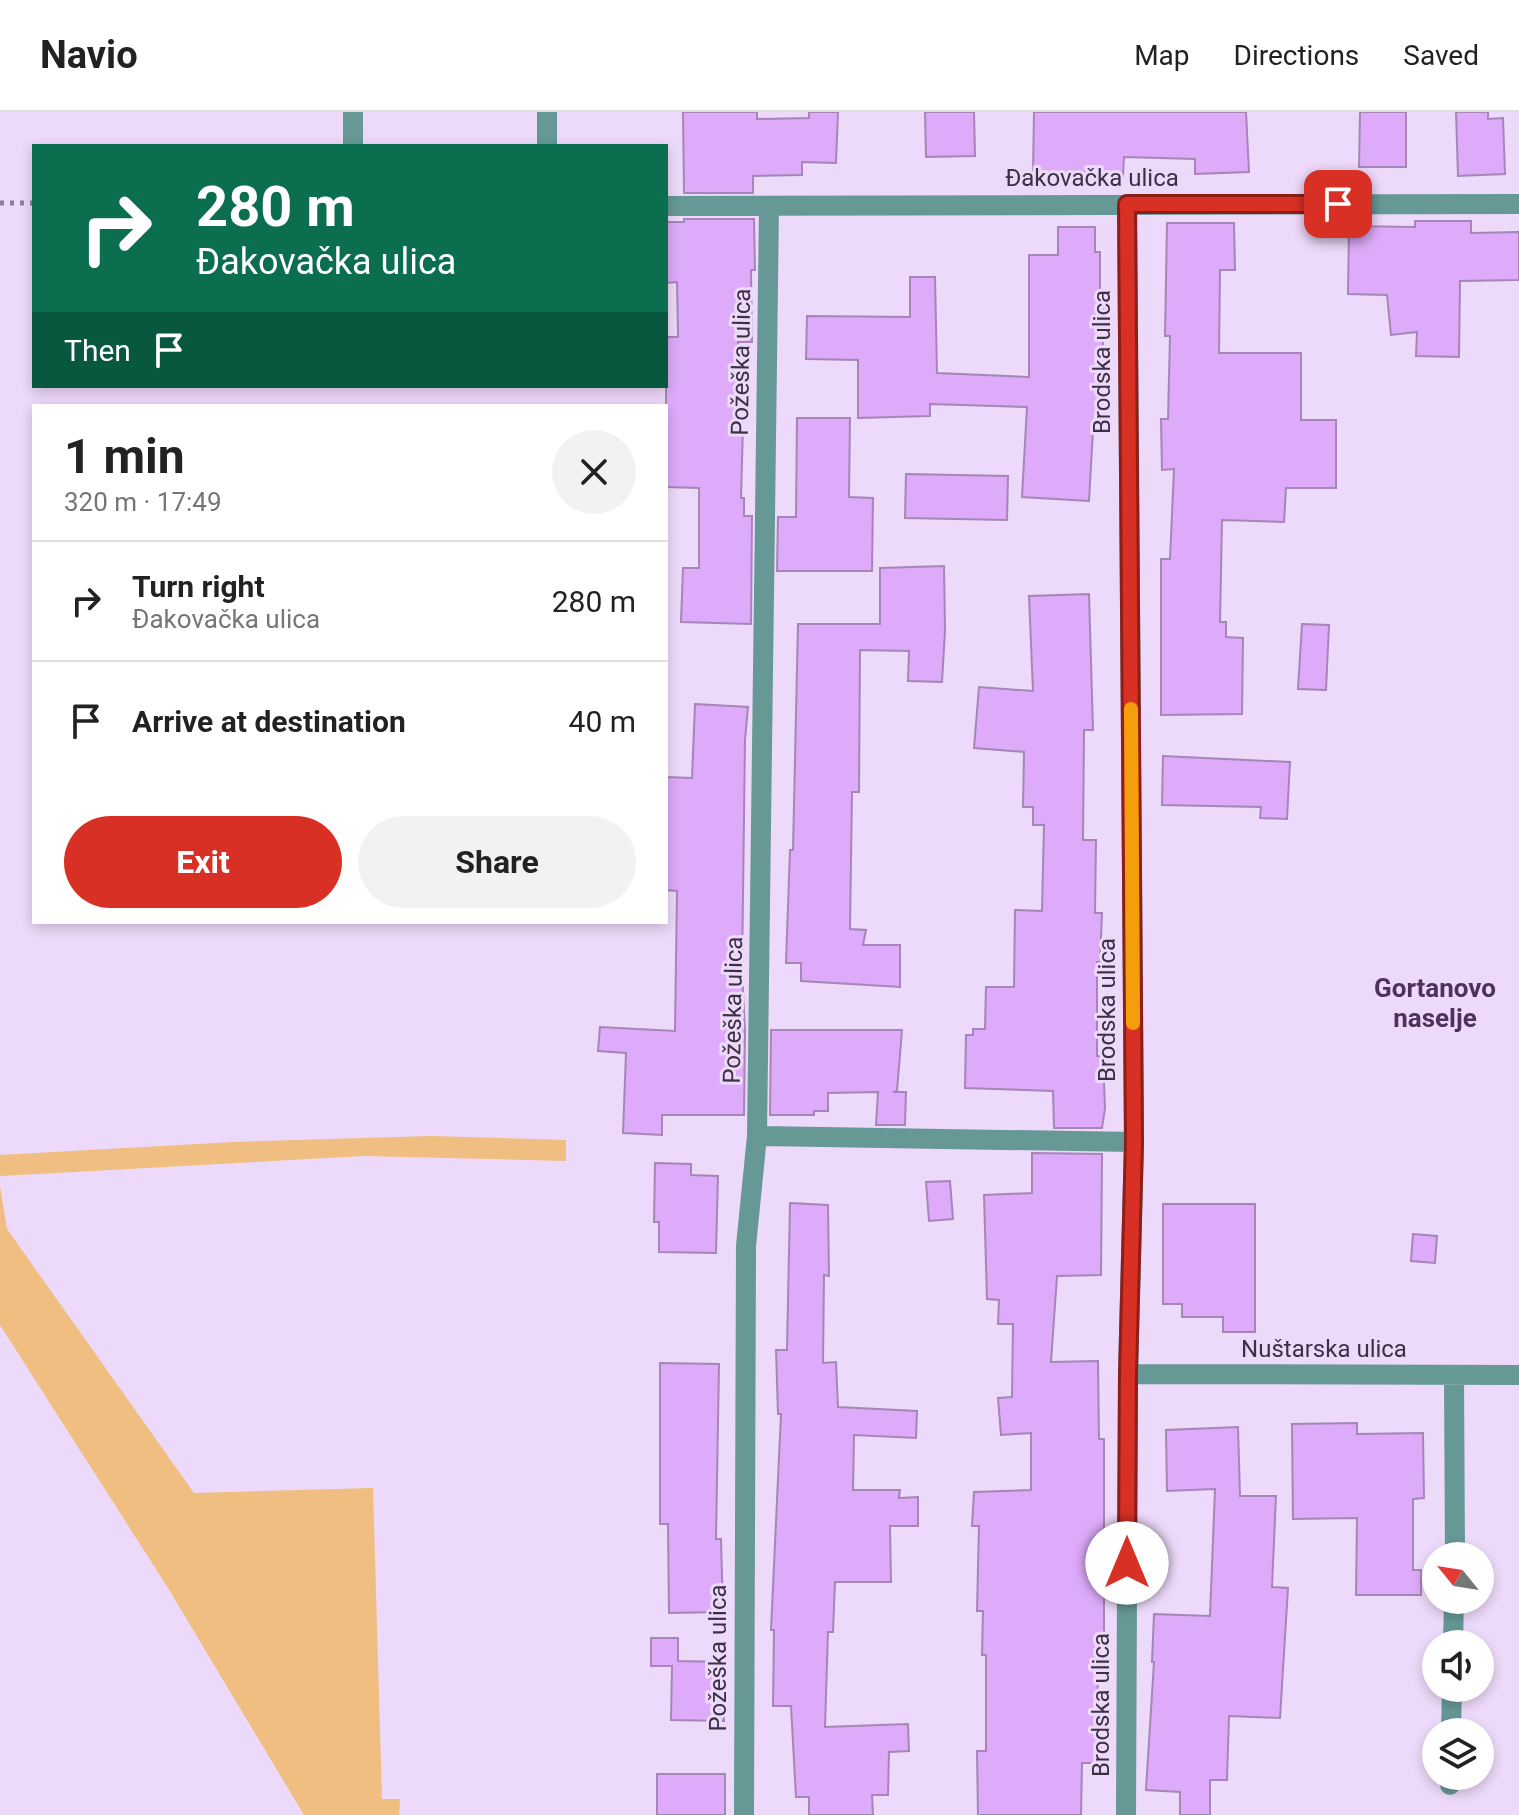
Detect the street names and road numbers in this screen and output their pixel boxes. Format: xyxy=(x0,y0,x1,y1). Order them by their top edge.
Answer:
street label: Đakovačka ulica xyxy=(1005,164,1179,192)
street label: Požeška ulica xyxy=(726,288,756,436)
street label: Brodska ulica xyxy=(1088,290,1116,434)
street label: Požeška ulica xyxy=(718,936,748,1084)
street label: Brodska ulica xyxy=(1093,938,1121,1082)
street label: Nuštarska ulica xyxy=(1241,1335,1407,1363)
street label: Požeška ulica xyxy=(704,1584,732,1732)
street label: Brodska ulica xyxy=(1087,1633,1115,1777)

